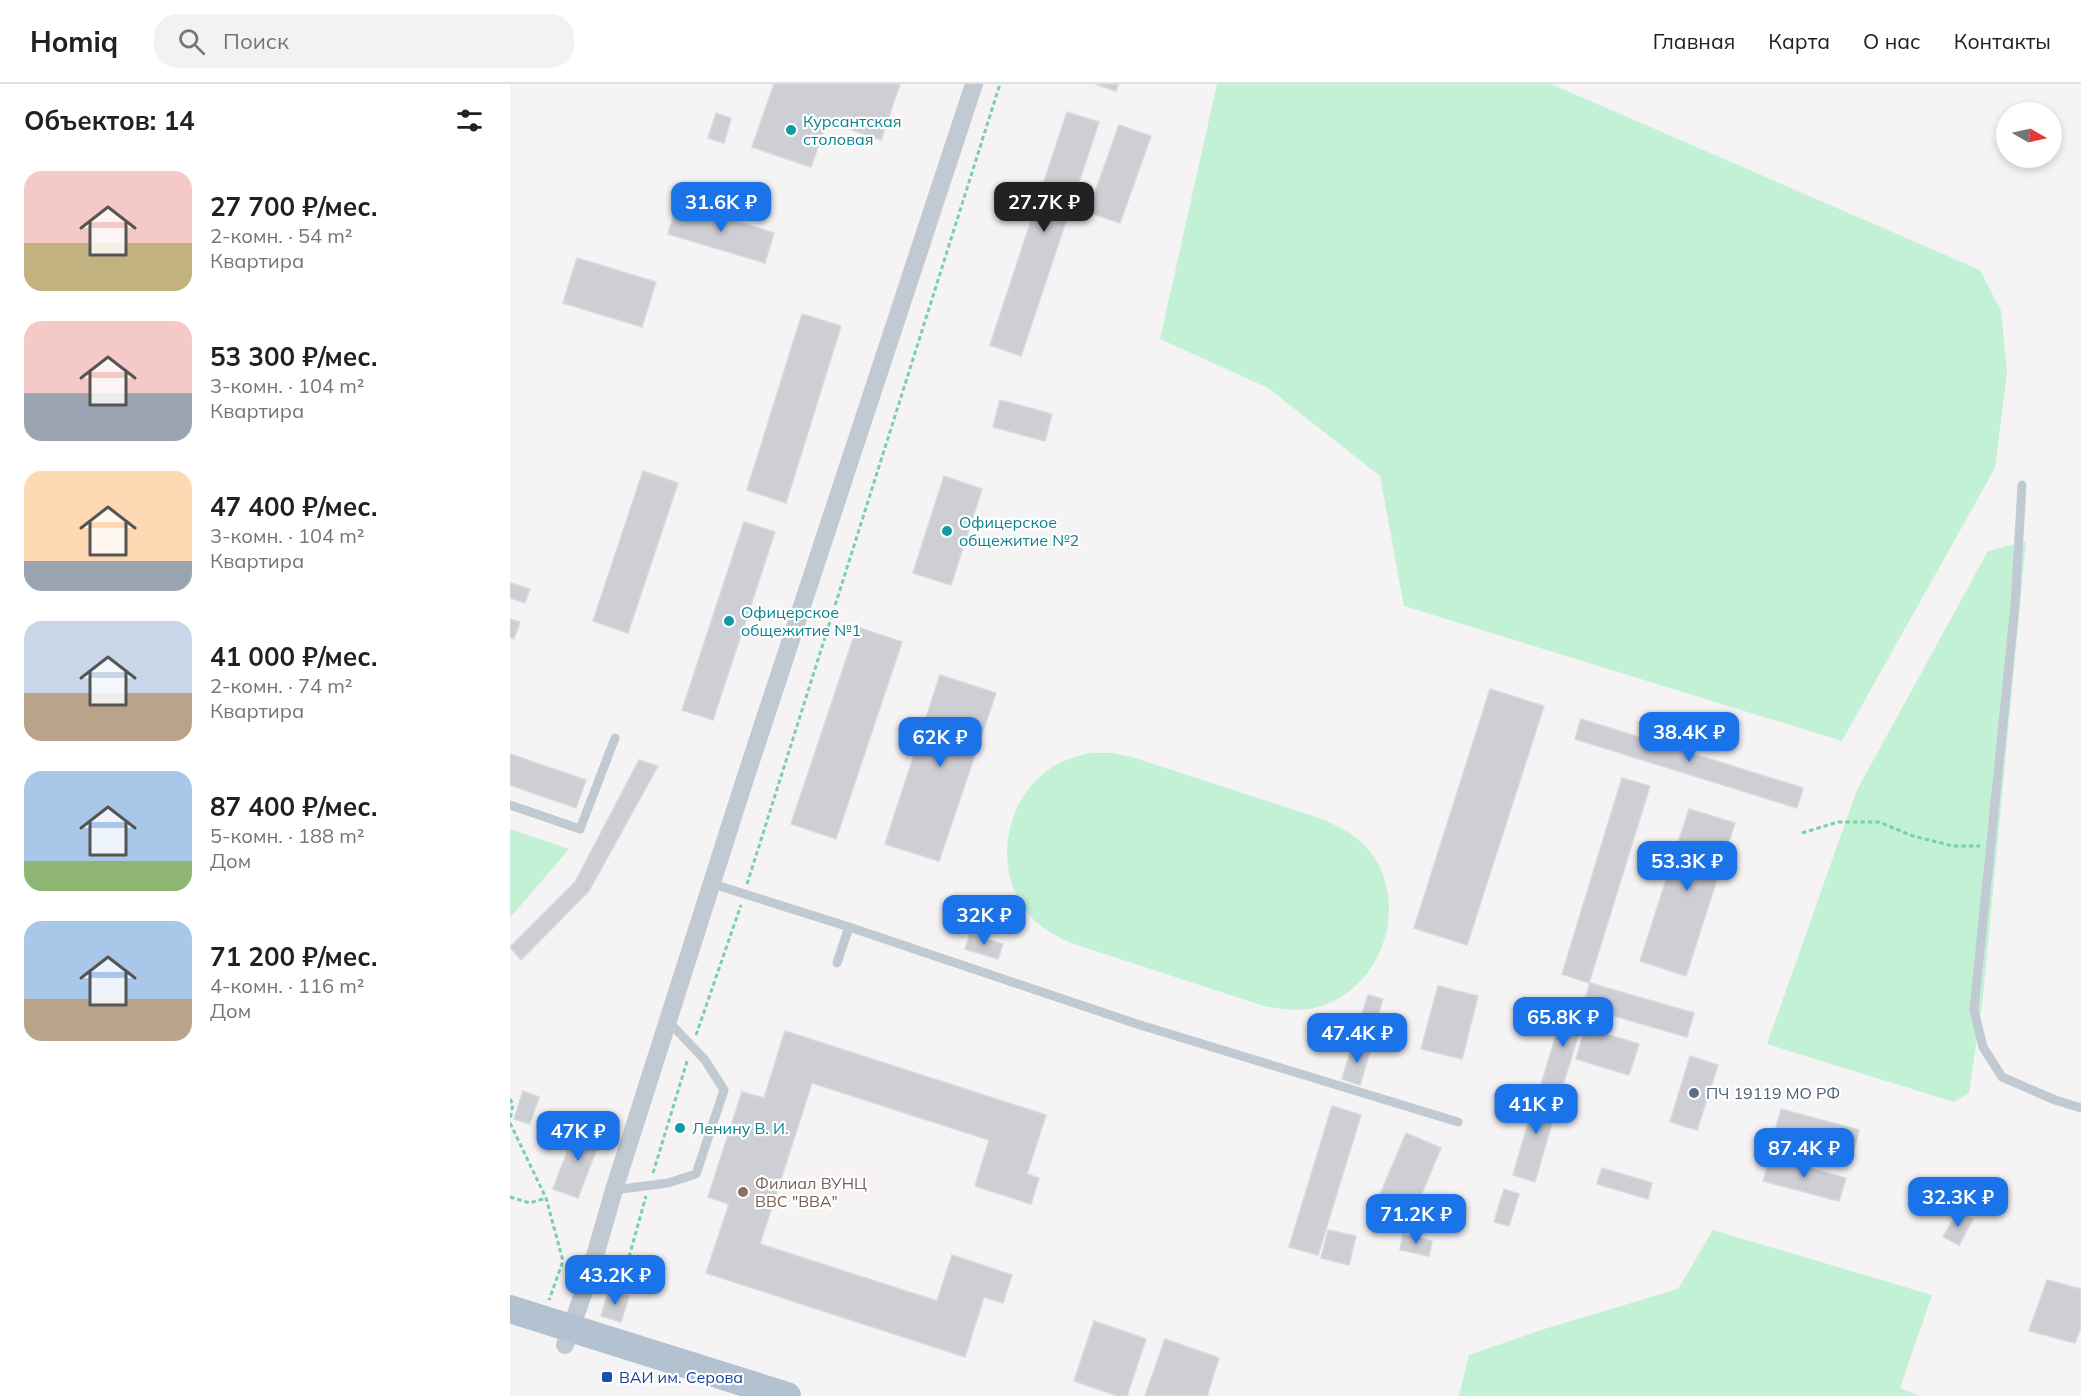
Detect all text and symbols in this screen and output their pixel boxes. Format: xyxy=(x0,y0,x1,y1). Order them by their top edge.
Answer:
search box xyxy=(154,14,574,68)
text: Homiq xyxy=(30,24,118,59)
icon: search xyxy=(175,25,208,58)
text: Поиск xyxy=(223,27,289,55)
text: Главная xyxy=(1653,28,1735,54)
text: Карта xyxy=(1768,28,1830,54)
text: О нас xyxy=(1863,28,1921,54)
text: Контакты xyxy=(1954,28,2051,54)
north arrow xyxy=(1996,102,2062,168)
map controls xyxy=(1996,102,2062,168)
text: Объектов: 14 xyxy=(24,104,195,137)
icon: filters xyxy=(453,104,486,137)
place label: Курсантская столовая xyxy=(803,111,901,149)
marker: Курсантская столовая xyxy=(784,123,798,137)
pin: 31.6K ₽ xyxy=(666,182,776,233)
pin: 27.7K ₽ xyxy=(989,182,1099,233)
text: 31.6K ₽ xyxy=(685,189,757,214)
text: 27.7K ₽ xyxy=(1008,189,1080,214)
text: 27 700 ₽/мес. xyxy=(210,190,377,223)
icon: home xyxy=(72,195,144,267)
text: 2-комн. · 54 m² xyxy=(210,223,352,248)
text: Квартира xyxy=(210,248,304,273)
text: 53 300 ₽/мес. xyxy=(210,340,377,373)
icon: home xyxy=(72,345,144,417)
text: 3-комн. · 104 m² xyxy=(210,373,364,398)
text: Квартира xyxy=(210,398,304,423)
text: 47 400 ₽/мес. xyxy=(210,490,377,523)
icon: home xyxy=(72,495,144,567)
place label: Офицерское общежитие №2 xyxy=(959,512,1079,550)
text: 3-комн. · 104 m² xyxy=(210,523,364,548)
marker: Офицерское общежитие №2 xyxy=(940,524,954,538)
text: Квартира xyxy=(210,548,304,573)
place label: Офицерское общежитие №1 xyxy=(741,602,861,640)
marker: Офицерское общежитие №1 xyxy=(722,614,736,628)
text: 41 000 ₽/мес. xyxy=(210,640,377,673)
icon: home xyxy=(72,645,144,717)
text: 2-комн. · 74 m² xyxy=(210,673,352,698)
text: Квартира xyxy=(210,698,304,723)
pin: 38.4K ₽ xyxy=(1634,712,1744,763)
pin: 62K ₽ xyxy=(898,717,982,768)
text: 38.4K ₽ xyxy=(1653,719,1725,744)
text: 62K ₽ xyxy=(913,724,967,749)
text: 87 400 ₽/мес. xyxy=(210,790,377,823)
icon: home xyxy=(72,795,144,867)
text: 5-комн. · 188 m² xyxy=(210,823,364,848)
pin: 53.3K ₽ xyxy=(1632,841,1742,892)
text: Дом xyxy=(210,848,251,873)
text: 53.3K ₽ xyxy=(1651,848,1723,873)
pin: 32K ₽ xyxy=(942,895,1026,946)
text: 32K ₽ xyxy=(957,902,1011,927)
text: 71 200 ₽/мес. xyxy=(210,940,377,973)
icon: home xyxy=(72,945,144,1017)
text: 4-комн. · 116 m² xyxy=(210,973,364,998)
pin: 65.8K ₽ xyxy=(1508,997,1618,1048)
text: Дом xyxy=(210,998,251,1023)
text: 65.8K ₽ xyxy=(1527,1004,1599,1029)
pin: 47.4K ₽ xyxy=(1302,1013,1412,1064)
text: 47.4K ₽ xyxy=(1321,1020,1393,1045)
place label: ПЧ 19119 МО РФ xyxy=(1706,1083,1840,1103)
pin: 41K ₽ xyxy=(1494,1084,1578,1135)
marker: ПЧ 19119 МО РФ xyxy=(1687,1086,1701,1100)
text: 41K ₽ xyxy=(1509,1091,1563,1116)
pin: 47K ₽ xyxy=(536,1111,620,1162)
text: 47K ₽ xyxy=(551,1118,605,1143)
place label: Ленину В. И. xyxy=(692,1118,789,1138)
marker: Ленину В. И. xyxy=(673,1121,687,1135)
pin: 87.4K ₽ xyxy=(1749,1128,1859,1179)
text: 87.4K ₽ xyxy=(1768,1135,1840,1160)
place label: Филиал ВУНЦ ВВС "ВВА" xyxy=(755,1173,867,1211)
pin: 32.3K ₽ xyxy=(1903,1177,2013,1228)
text: 32.3K ₽ xyxy=(1922,1184,1994,1209)
marker: Филиал ВУНЦ ВВС "ВВА" xyxy=(736,1185,750,1199)
pin: 71.2K ₽ xyxy=(1361,1194,1471,1245)
text: 71.2K ₽ xyxy=(1380,1201,1452,1226)
pin: 43.2K ₽ xyxy=(560,1255,670,1306)
text: 43.2K ₽ xyxy=(579,1262,651,1287)
place label: ВАИ им. Серова xyxy=(619,1367,743,1387)
marker: ВАИ им. Серова xyxy=(600,1370,614,1384)

